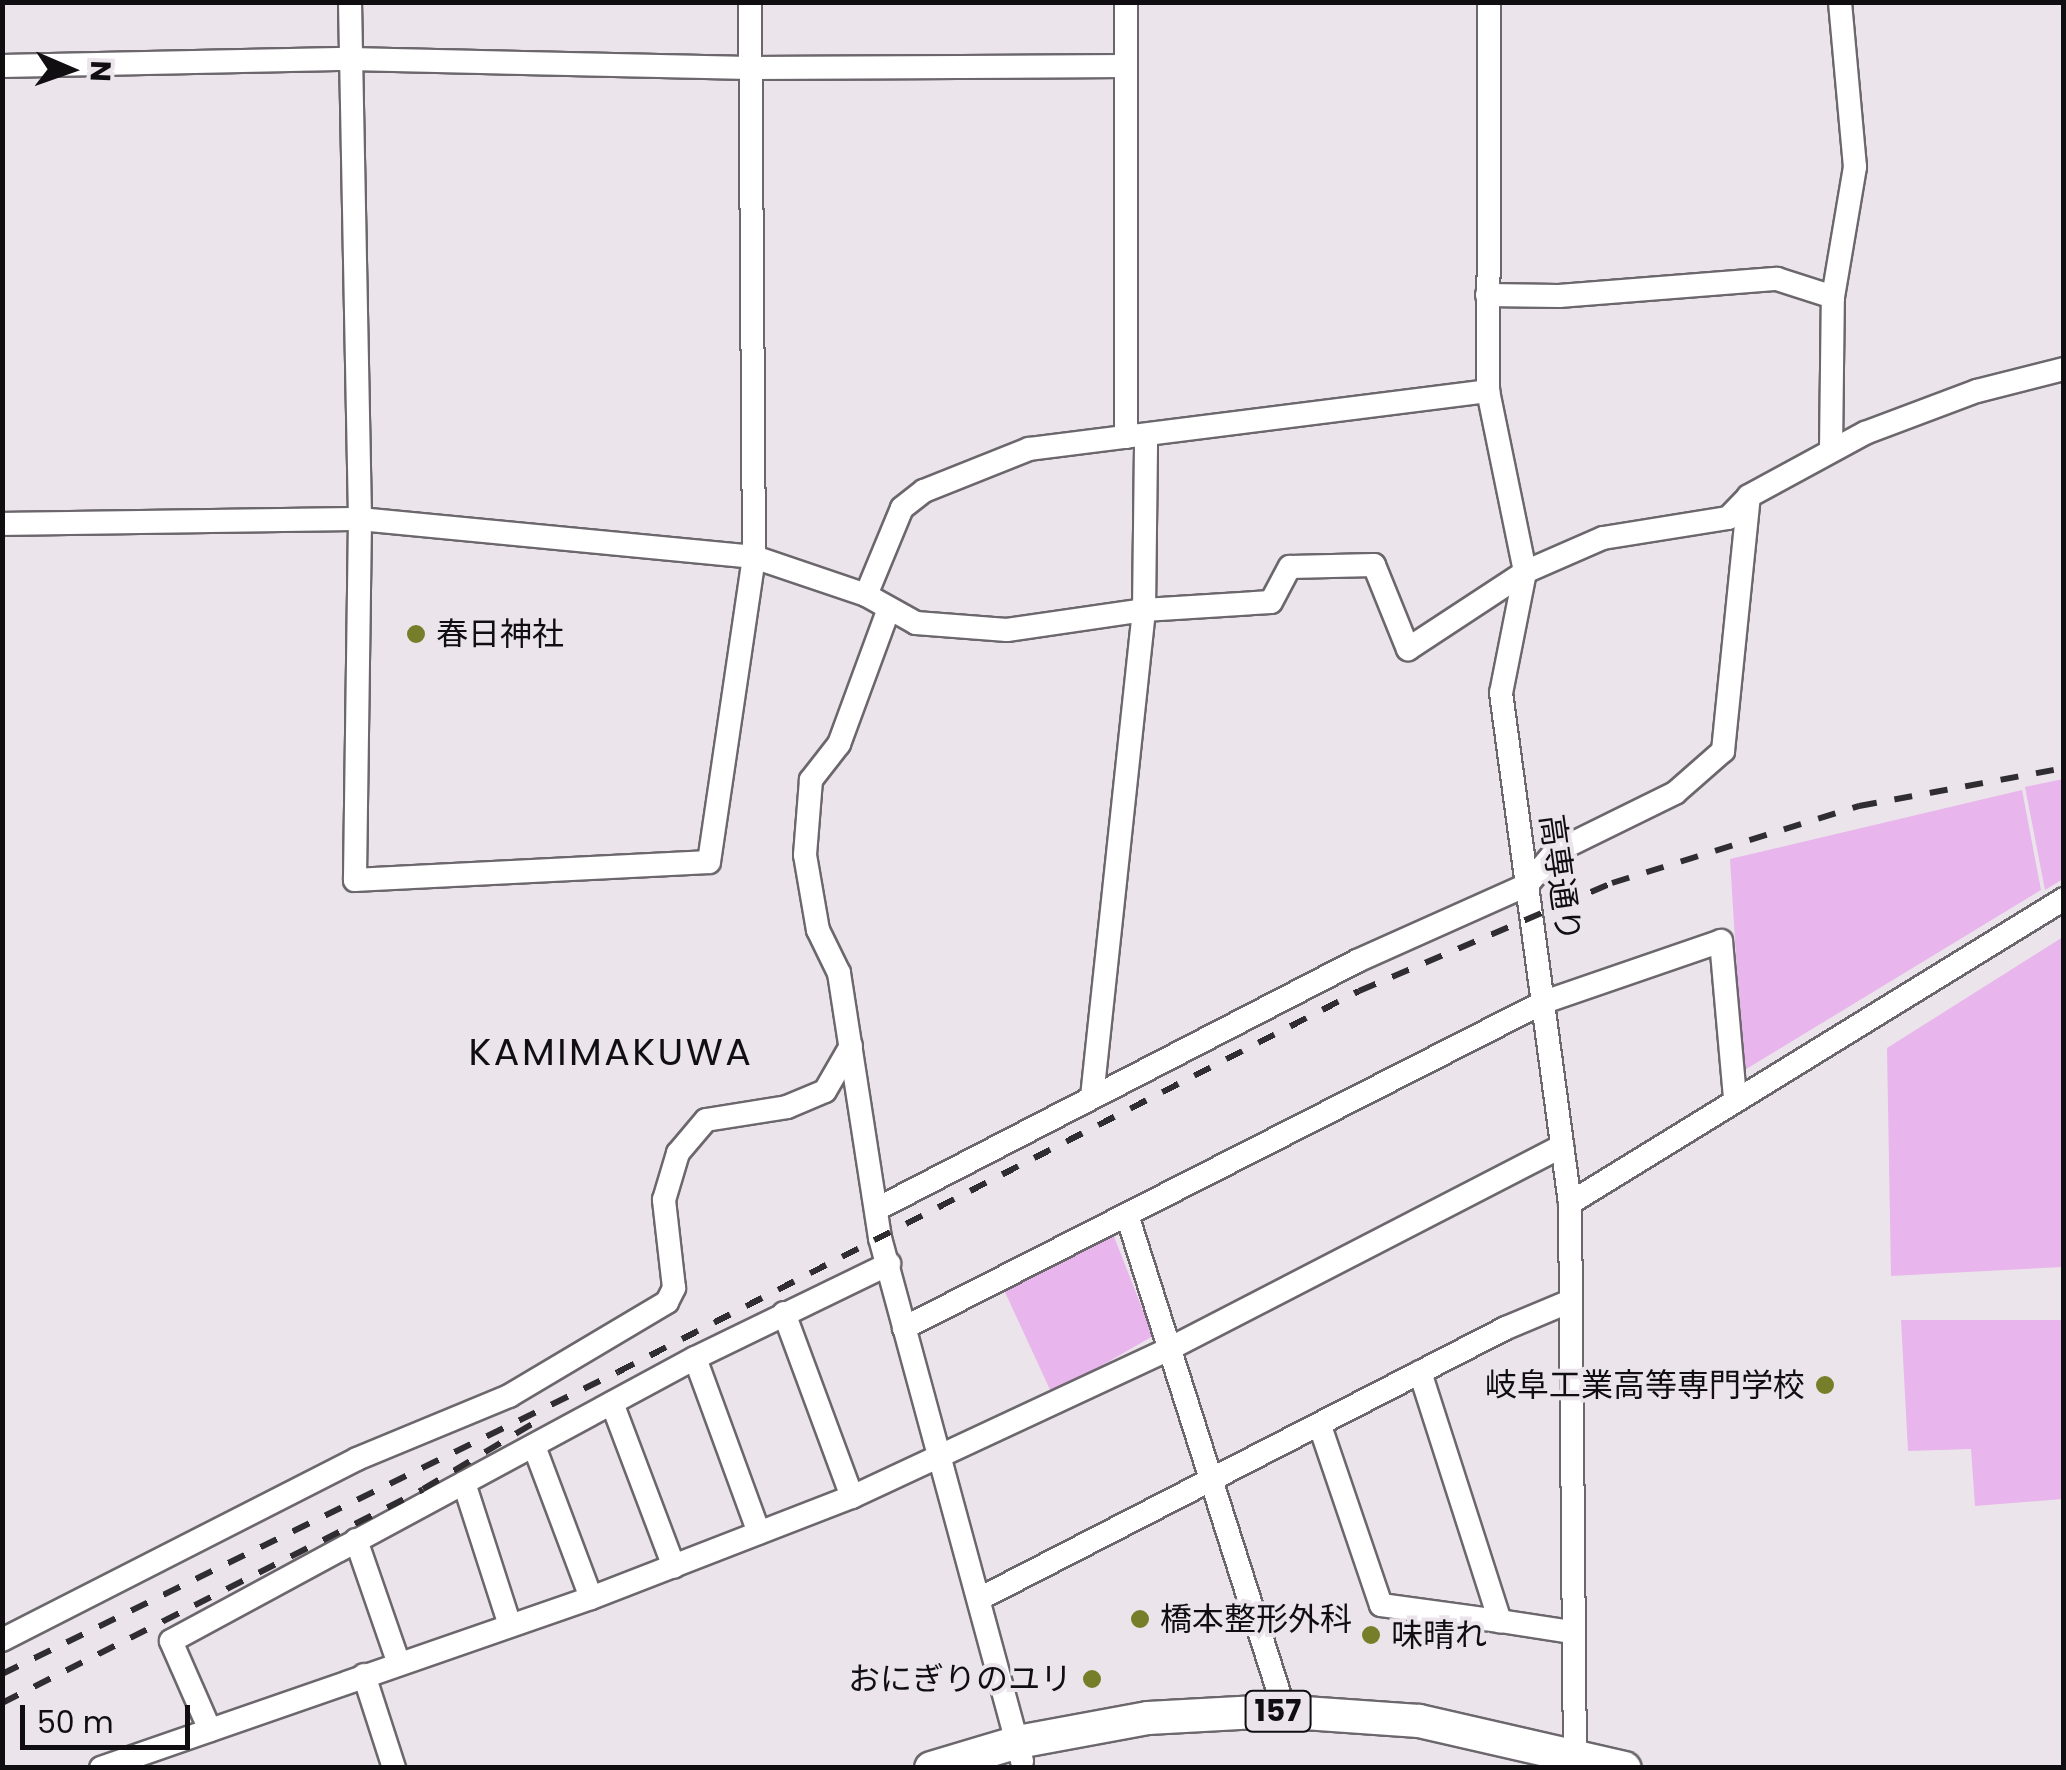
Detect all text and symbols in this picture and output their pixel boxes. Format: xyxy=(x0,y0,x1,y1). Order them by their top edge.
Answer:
north arrow xyxy=(20,20,120,120)
text: N xyxy=(81,60,120,82)
place label: 春日神社 xyxy=(436,615,564,653)
marker: 春日神社 xyxy=(405,623,427,645)
street label: 高専通り xyxy=(1532,812,1588,944)
district label: KAMIMAKUWA xyxy=(469,1029,753,1075)
place label: 岐阜工業高等専門学校 xyxy=(1485,1366,1805,1404)
marker: 岐阜工業高等専門学校 xyxy=(1814,1374,1836,1396)
place label: 橋本整形外科 xyxy=(1160,1600,1352,1638)
marker: 橋本整形外科 xyxy=(1129,1608,1151,1630)
place label: 味晴れ xyxy=(1391,1616,1487,1654)
marker: 味晴れ xyxy=(1360,1624,1382,1646)
place label: おにぎりのユリ xyxy=(848,1660,1072,1698)
marker: おにぎりのユリ xyxy=(1081,1668,1103,1690)
scale bar xyxy=(25,1685,195,1747)
road number: 157 xyxy=(1243,1686,1313,1736)
text: 50 m xyxy=(37,1701,114,1744)

